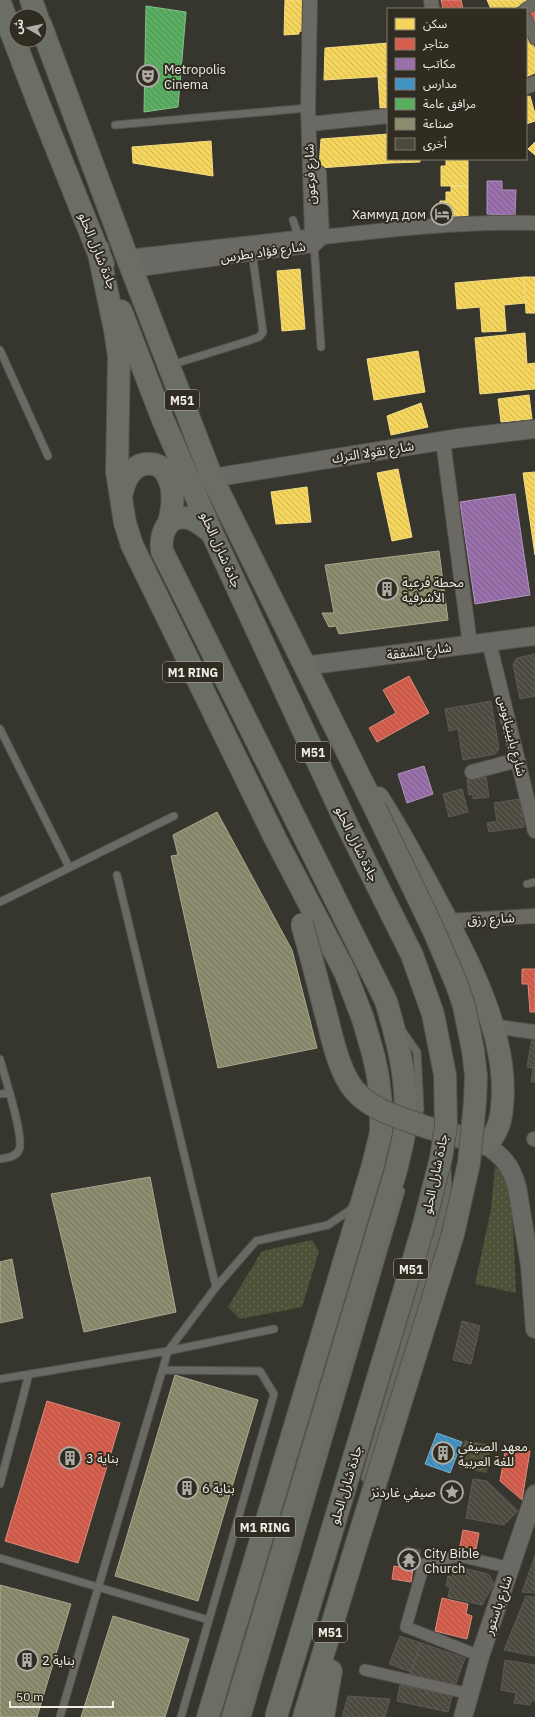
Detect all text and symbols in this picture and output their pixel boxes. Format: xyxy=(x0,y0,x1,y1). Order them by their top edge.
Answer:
north arrow xyxy=(8,8,48,48)
legend xyxy=(387,8,527,160)
text: سكن xyxy=(423,16,447,31)
text: ش xyxy=(10,18,26,35)
text: متاجر xyxy=(422,36,449,51)
text: مكاتب xyxy=(423,56,456,71)
place label: Metropolis Cinema xyxy=(164,61,226,93)
theatre icon: Metropolis Cinema xyxy=(135,63,161,89)
text: مدارس xyxy=(423,76,457,91)
text: مرافق عامة xyxy=(423,96,476,112)
text: صناعة xyxy=(423,116,453,131)
text: أخرى xyxy=(423,136,447,151)
street label: شارع فرعون xyxy=(300,143,322,205)
hotel icon: Хаммуд дом xyxy=(429,201,455,227)
place label: Хаммуд дом xyxy=(352,206,426,223)
street label: جادة شارل الحلو xyxy=(75,210,121,292)
street label: شارع فؤاد بطرس xyxy=(219,238,307,268)
road number: M51 xyxy=(165,390,199,410)
street label: شارع نقولا الترك xyxy=(331,437,416,469)
street label: جادة شارل الحلو xyxy=(197,509,246,591)
place label: محطة فرعية الأشرفية xyxy=(402,574,464,606)
building icon: محطة فرعية الأشرفية xyxy=(374,576,400,602)
street label: شارع الشفقة xyxy=(386,639,453,665)
road number: M1 RING xyxy=(163,662,223,682)
street label: شارع بابينيانوس xyxy=(492,694,530,779)
road number: M51 xyxy=(296,742,330,762)
street label: جادة شارل الحلو xyxy=(331,804,383,885)
street label: شارع رزق xyxy=(467,909,515,931)
street label: جادة شارل الحلو xyxy=(418,1132,452,1216)
road number: M51 xyxy=(394,1259,428,1279)
place label: معهد الصيفي للغة العربية xyxy=(458,1438,528,1470)
building icon: معهد الصيفي للغة العربية xyxy=(430,1440,456,1466)
street label: جادة شارل الحلو xyxy=(326,1443,366,1527)
building icon: بناية 3 xyxy=(57,1445,83,1471)
place label: بناية 3 xyxy=(86,1450,119,1467)
building icon: بناية 6 xyxy=(174,1475,200,1501)
place icon: صيفي غاردنز xyxy=(439,1479,465,1505)
place label: بناية 6 xyxy=(202,1480,235,1497)
place label: صيفي غاردنز xyxy=(370,1484,436,1503)
road number: M1 RING xyxy=(235,1517,295,1537)
place label: City Bible Church xyxy=(424,1545,479,1577)
temple icon: City Bible Church xyxy=(396,1547,422,1573)
street label: شارع باستور xyxy=(480,1573,518,1639)
road number: M51 xyxy=(313,1622,347,1642)
building icon: بناية 2 xyxy=(14,1647,40,1673)
place label: بناية 2 xyxy=(42,1652,75,1669)
scale bar xyxy=(10,1683,113,1709)
text: 50 m xyxy=(16,1689,44,1704)

